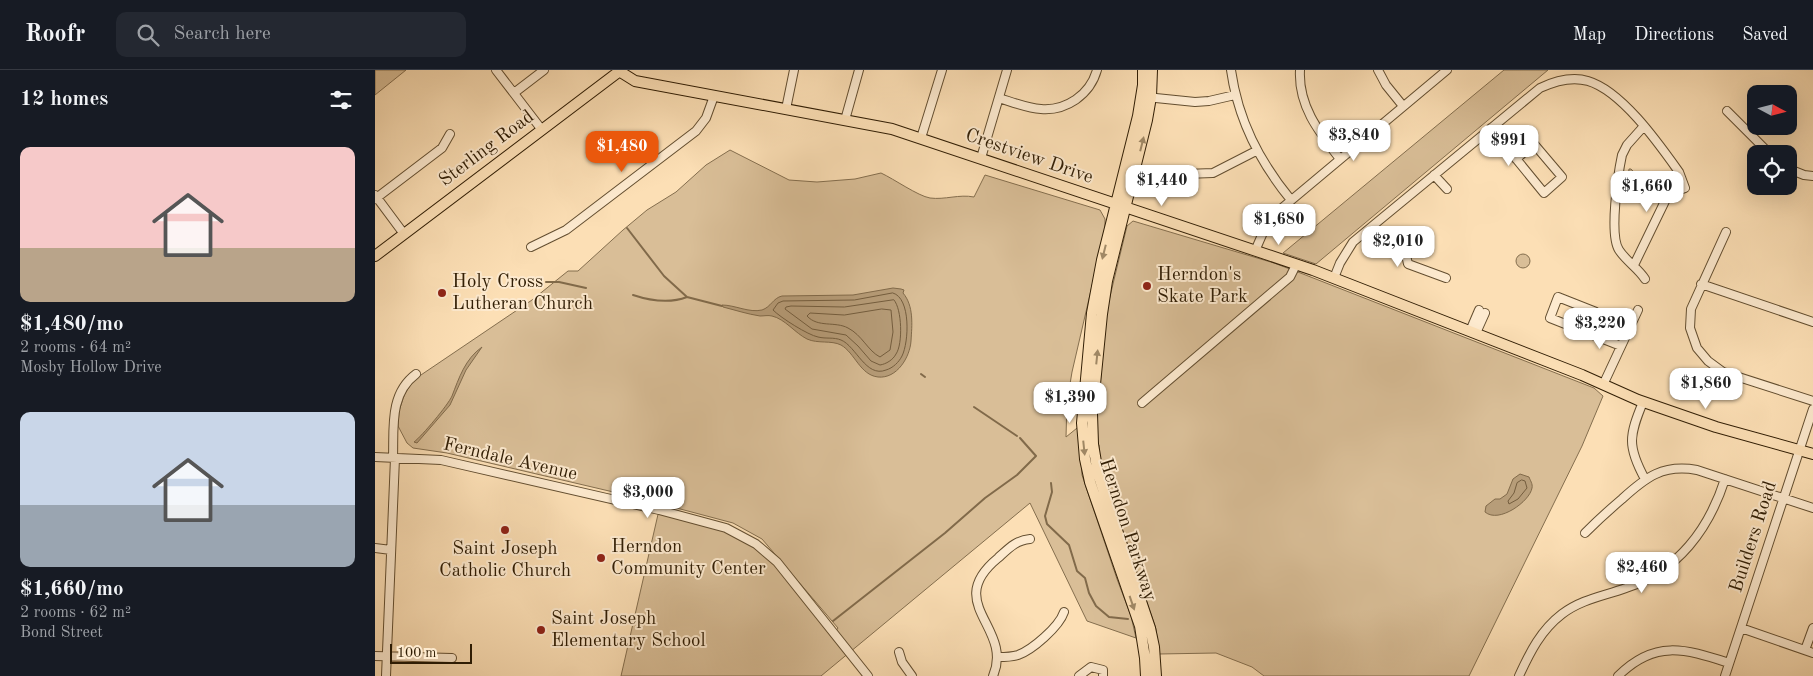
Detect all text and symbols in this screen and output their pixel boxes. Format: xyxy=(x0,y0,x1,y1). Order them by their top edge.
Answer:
search box xyxy=(116,12,466,57)
icon: search xyxy=(134,21,162,49)
text: Roofr xyxy=(25,23,86,47)
text: Search here xyxy=(174,25,271,44)
text: Map xyxy=(1573,26,1606,44)
text: Directions xyxy=(1634,26,1714,44)
text: Saved xyxy=(1742,26,1788,44)
north arrow xyxy=(1747,85,1797,135)
map controls xyxy=(1747,85,1797,195)
icon: filters xyxy=(327,86,355,114)
text: 12 homes xyxy=(20,89,108,110)
street label: Sterling Road xyxy=(436,107,538,191)
pin: $3,840 xyxy=(1313,119,1395,162)
pin: $991 xyxy=(1479,124,1539,167)
street label: Crestview Drive xyxy=(963,126,1095,188)
text: $3,840 xyxy=(1329,128,1379,144)
pin: $1,480 xyxy=(581,131,663,173)
text: $991 xyxy=(1490,133,1528,149)
one-way arrow xyxy=(1138,136,1146,151)
text: $1,480 xyxy=(597,139,647,155)
button: locate xyxy=(1747,145,1797,195)
pin: $1,440 xyxy=(1121,164,1203,207)
pin: $1,660 xyxy=(1606,170,1688,213)
text: $1,440 xyxy=(1137,173,1187,189)
text: $1,660 xyxy=(1622,179,1672,195)
icon: home xyxy=(143,180,233,270)
pin: $1,680 xyxy=(1238,204,1320,246)
text: $1,680 xyxy=(1254,212,1304,228)
pin: $2,010 xyxy=(1357,226,1439,268)
text: $2,010 xyxy=(1373,234,1423,250)
one-way arrow xyxy=(1100,245,1108,260)
place label: Herndon's Skate Park xyxy=(1157,266,1248,307)
place label: Holy Cross Lutheran Church xyxy=(452,273,593,314)
marker: Herndon's Skate Park xyxy=(1141,280,1153,292)
marker: Holy Cross Lutheran Church xyxy=(436,287,448,299)
pin: $3,220 xyxy=(1559,308,1641,350)
text: $1,480/mo xyxy=(20,314,124,335)
text: $3,220 xyxy=(1575,316,1625,332)
text: 2 rooms · 64 m² xyxy=(20,340,131,356)
one-way arrow xyxy=(1093,349,1101,365)
text: Mosby Hollow Drive xyxy=(20,360,162,376)
pin: $1,860 xyxy=(1665,368,1747,410)
text: $1,860 xyxy=(1681,376,1731,392)
pin: $1,390 xyxy=(1029,382,1111,424)
text: $1,390 xyxy=(1045,390,1095,406)
street label: Ferndale Avenue xyxy=(441,435,579,485)
one-way arrow xyxy=(1080,440,1088,456)
icon: home xyxy=(143,445,233,535)
street label: Herndon Parkway xyxy=(1095,456,1159,604)
pin: $3,000 xyxy=(607,476,689,519)
street label: Builders Road xyxy=(1727,479,1781,595)
text: $3,000 xyxy=(623,485,673,501)
marker: Saint Joseph Catholic Church xyxy=(499,524,511,536)
place label: Herndon Community Center xyxy=(611,538,766,579)
place label: Saint Joseph Catholic Church xyxy=(439,540,571,581)
marker: Herndon Community Center xyxy=(595,552,607,564)
pin: $2,460 xyxy=(1601,552,1683,594)
text: $2,460 xyxy=(1617,560,1667,576)
text: $1,660/mo xyxy=(20,579,124,600)
one-way arrow xyxy=(1129,595,1136,610)
text: 2 rooms · 62 m² xyxy=(20,605,131,621)
place label: Saint Joseph Elementary School xyxy=(551,610,706,651)
marker: Saint Joseph Elementary School xyxy=(535,624,547,636)
text: Bond Street xyxy=(20,625,103,641)
scale bar xyxy=(390,641,473,664)
text: 100 m xyxy=(397,646,436,660)

